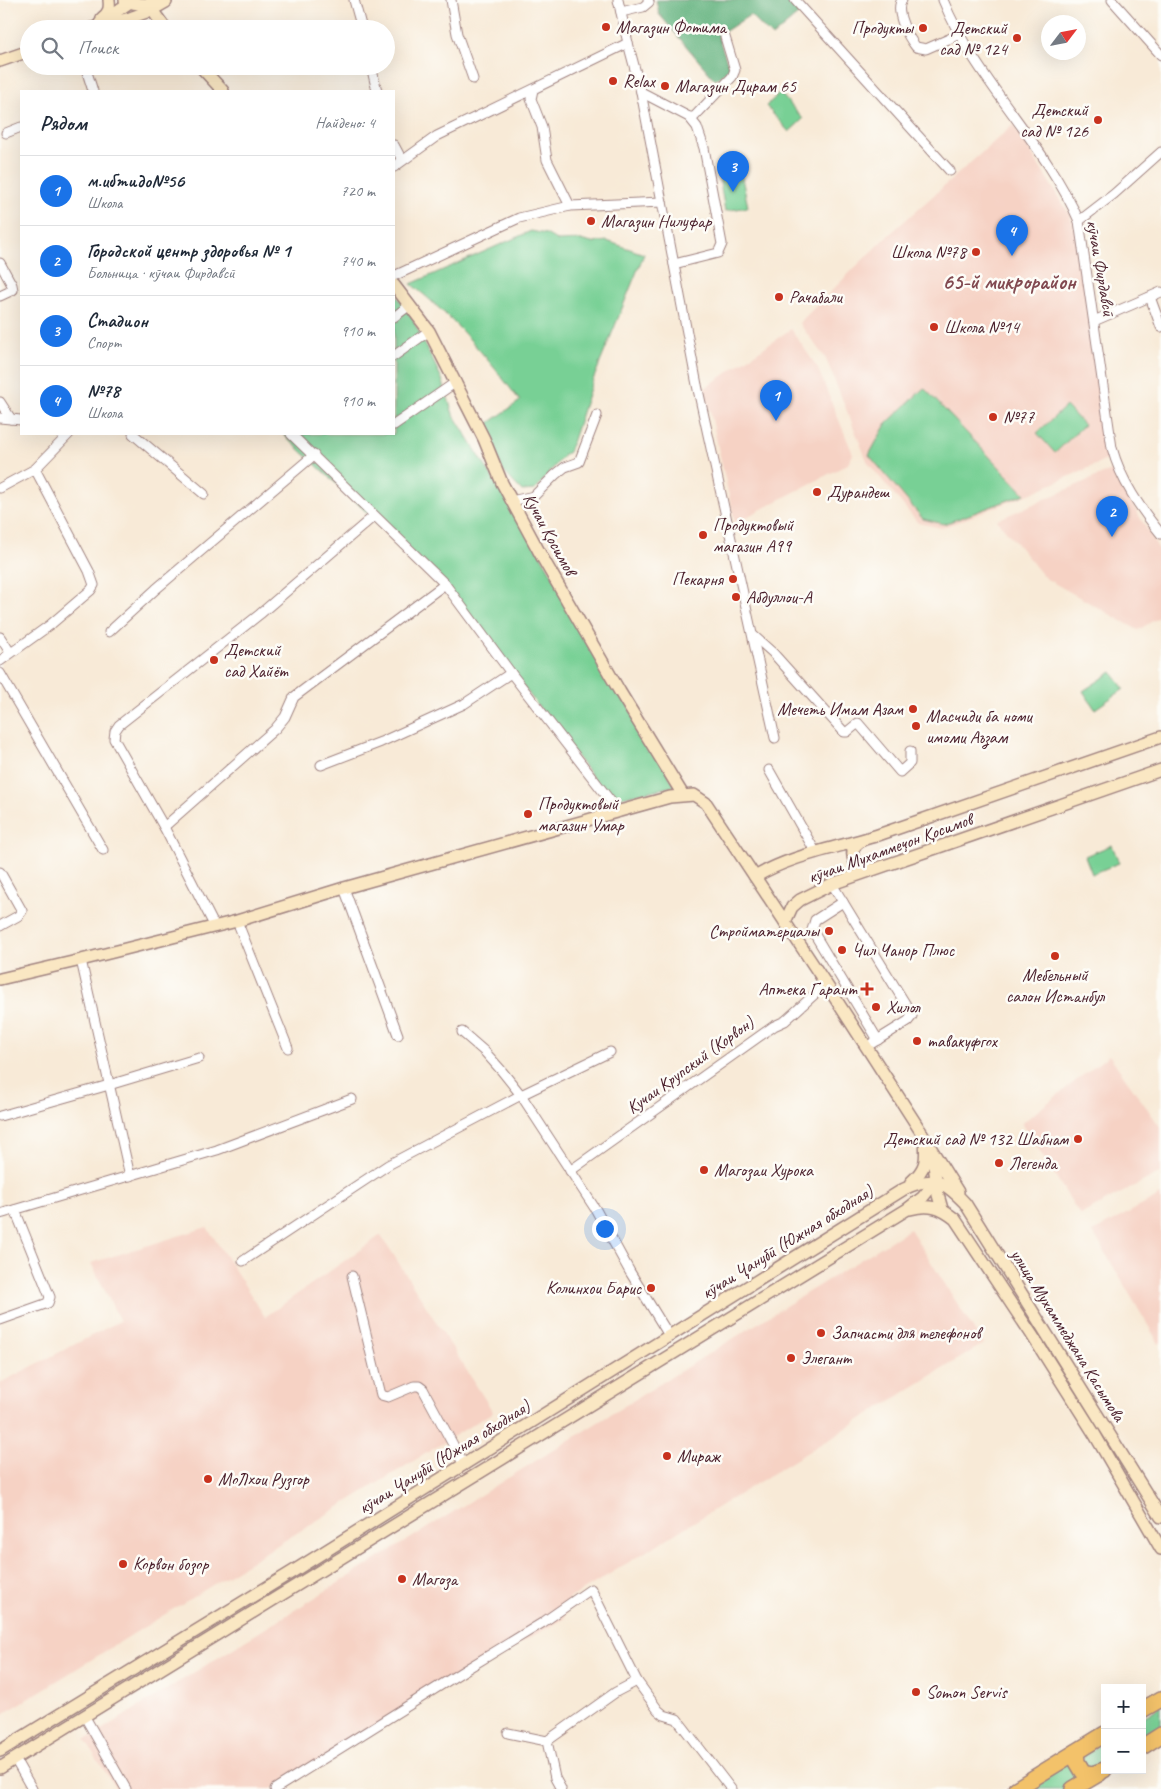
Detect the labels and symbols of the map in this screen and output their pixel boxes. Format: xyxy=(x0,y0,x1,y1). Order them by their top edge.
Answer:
north arrow xyxy=(1041,15,1086,60)
place label: Магазин Фотима xyxy=(616,16,728,39)
place label: Продукты xyxy=(852,17,914,39)
place label: Детский сад № 124 xyxy=(939,17,1009,60)
marker: Магазин Фотима xyxy=(600,21,612,33)
marker: Продукты xyxy=(917,22,929,34)
marker: Детский сад № 124 xyxy=(1011,32,1023,44)
place label: Relax xyxy=(623,70,657,92)
marker: Relax xyxy=(607,75,619,87)
place label: Магазин Дирам 65 xyxy=(675,75,797,98)
marker: Магазин Дирам 65 xyxy=(659,80,671,92)
place label: Детский сад № 126 xyxy=(1020,99,1089,142)
marker: Детский сад № 126 xyxy=(1092,114,1104,126)
pin: 3 xyxy=(717,151,749,192)
place label: Магазин Нилуфар xyxy=(601,210,712,233)
marker: Магазин Нилуфар xyxy=(585,215,597,227)
pin: 4 xyxy=(996,215,1028,256)
street label: кӯчаи Фирдавсӣ xyxy=(1082,218,1121,319)
place label: Школа №78 xyxy=(891,241,968,263)
marker: Школа №78 xyxy=(970,246,982,258)
district label: 65-й микрорайон xyxy=(942,268,1077,296)
place label: Рачабали xyxy=(789,286,843,308)
marker: Рачабали xyxy=(773,291,785,303)
place label: Школа №14 xyxy=(944,316,1021,338)
marker: Школа №14 xyxy=(928,321,940,333)
pin: 1 xyxy=(760,380,792,421)
place label: №77 xyxy=(1003,406,1035,428)
marker: №77 xyxy=(987,411,999,423)
place label: Дурандеш xyxy=(827,481,891,503)
marker: Дурандеш xyxy=(811,486,823,498)
street label: Кучаи Қосимов xyxy=(518,489,583,582)
pin: 2 xyxy=(1096,496,1128,537)
place label: Продуктовый магазин А99 xyxy=(713,514,795,557)
marker: Продуктовый магазин А99 xyxy=(697,529,709,541)
place label: Пекарня xyxy=(672,568,725,590)
marker: Пекарня xyxy=(727,573,739,585)
place label: Абдуллои-А xyxy=(746,586,813,608)
marker: Абдуллои-А xyxy=(730,591,742,603)
place label: Детский сад Хайёт xyxy=(224,639,289,682)
marker: Детский сад Хайёт xyxy=(208,654,220,666)
place label: Мечеть Имам Азам xyxy=(777,698,905,720)
marker: Мечеть Имам Азам xyxy=(907,703,919,715)
place label: Масчиди ба номи имоми Аъзам xyxy=(926,705,1033,749)
marker: Масчиди ба номи имоми Аъзам xyxy=(910,720,922,732)
place label: Продуктовый магазин Умар xyxy=(538,793,625,836)
street label: кӯчаи Мухаммеҷон Қосимов xyxy=(805,807,978,888)
marker: Продуктовый магазин Умар xyxy=(522,808,534,820)
place label: Стройматериалы xyxy=(709,920,820,942)
marker: Стройматериалы xyxy=(823,925,835,937)
place label: Чил Чанор Плюс xyxy=(852,939,955,961)
marker: Чил Чанор Плюс xyxy=(836,944,848,956)
marker: Мебельный салон Истанбул xyxy=(1049,950,1061,962)
place label: Мебельный салон Истанбул xyxy=(1006,964,1106,1007)
place label: Аптека Гарант xyxy=(759,978,858,1000)
marker: Аптека Гарант xyxy=(861,983,873,995)
place label: Хилол xyxy=(886,996,921,1018)
marker: Хилол xyxy=(870,1001,882,1013)
street label: Кучаи Крупский (Корвон) xyxy=(622,1011,759,1119)
place label: тавакуфгох xyxy=(927,1030,999,1052)
marker: тавакуфгох xyxy=(911,1035,923,1047)
place label: Детский сад № 132 Шабнам xyxy=(883,1128,1070,1150)
marker: Детский сад № 132 Шабнам xyxy=(1072,1133,1084,1145)
place label: Легенда xyxy=(1009,1152,1058,1174)
marker: Легенда xyxy=(993,1157,1005,1169)
place label: Магозаи Хурока xyxy=(714,1159,814,1182)
marker: Магозаи Хурока xyxy=(698,1164,710,1176)
street label: кӯчаи Ҷанубӣ (Южная обходная) xyxy=(697,1180,878,1305)
your location xyxy=(592,1216,618,1242)
street label: улица Мухаммеджана Касымова xyxy=(1005,1244,1131,1427)
place label: Колинхои Барис xyxy=(546,1277,642,1299)
marker: Колинхои Барис xyxy=(645,1282,657,1294)
place label: Запчасти для телефонов xyxy=(831,1322,983,1344)
marker: Запчасти для телефонов xyxy=(815,1327,827,1339)
place label: Элегант xyxy=(801,1347,853,1369)
marker: Элегант xyxy=(785,1352,797,1364)
street label: кӯчаи Ҷанубӣ (Южная обходная) xyxy=(354,1395,535,1520)
place label: Мираж xyxy=(677,1445,721,1467)
marker: Мираж xyxy=(661,1450,673,1462)
place label: МоЛхои Рузгор xyxy=(218,1468,310,1491)
marker: МоЛхои Рузгор xyxy=(202,1473,214,1485)
place label: Корвон бозор xyxy=(133,1553,209,1576)
marker: Корвон бозор xyxy=(117,1558,129,1570)
place label: Магоза xyxy=(412,1568,459,1591)
marker: Магоза xyxy=(396,1573,408,1585)
place label: Somon Servis xyxy=(926,1681,1008,1703)
marker: Somon Servis xyxy=(910,1686,922,1698)

